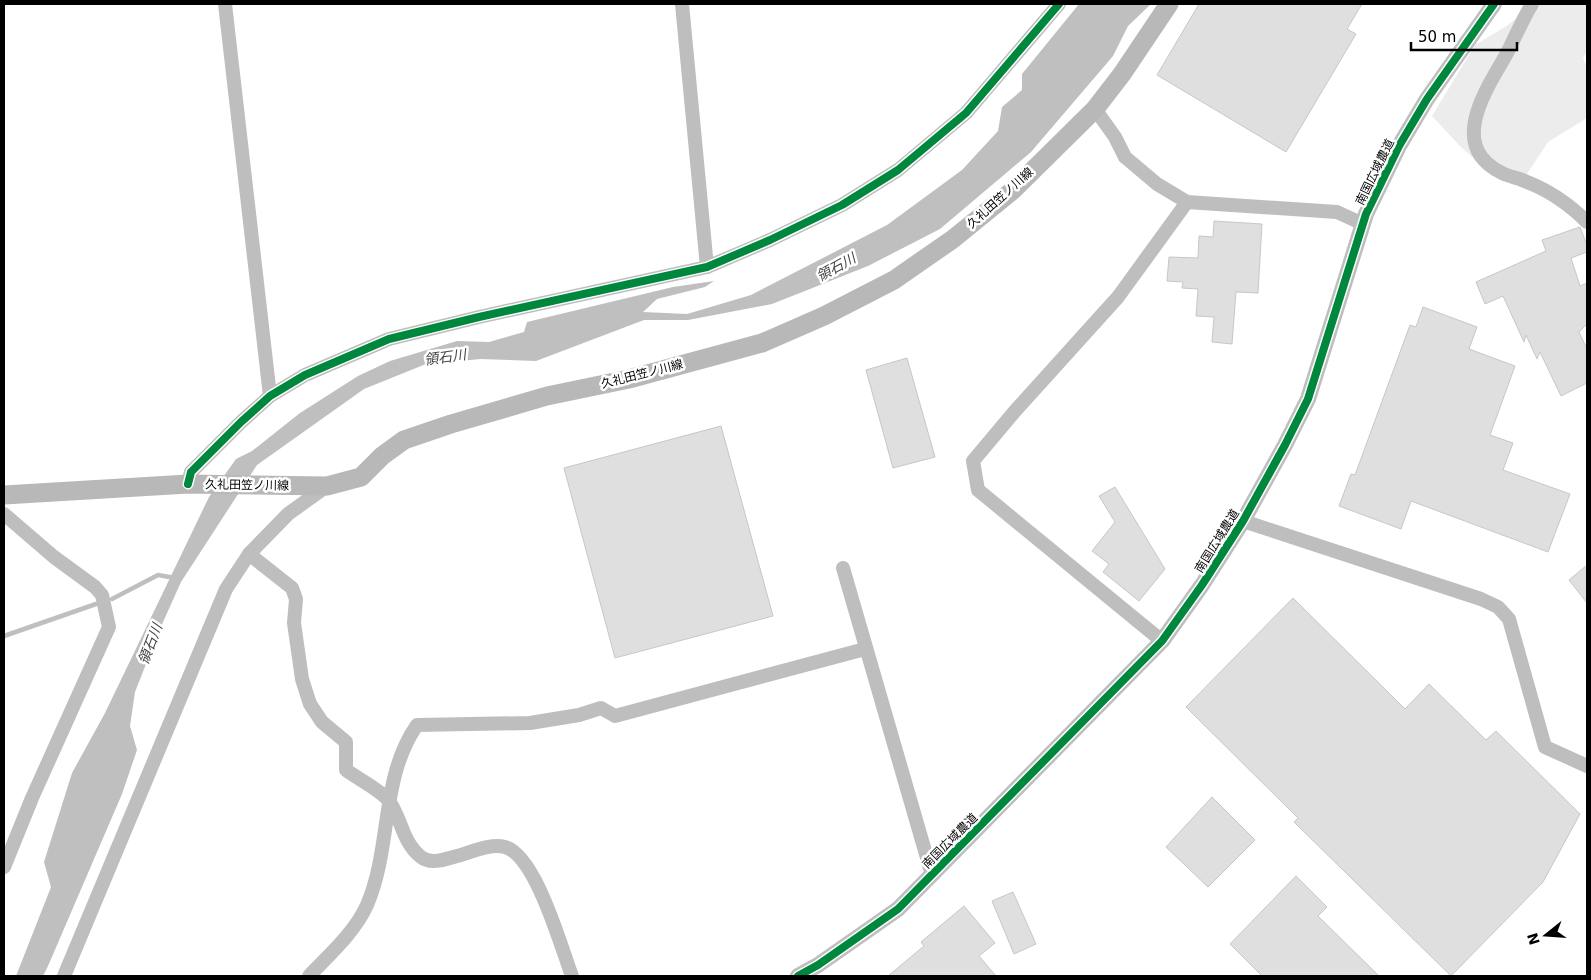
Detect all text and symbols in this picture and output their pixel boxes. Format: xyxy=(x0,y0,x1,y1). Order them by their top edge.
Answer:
scale bar xyxy=(1411,20,1517,52)
text: 50 m xyxy=(1418,28,1456,46)
street label: 南国広域農道 xyxy=(1353,137,1397,207)
street label: 久礼田笠ノ川線 xyxy=(964,165,1036,231)
water label: 領石川 xyxy=(814,249,860,284)
water label: 領石川 xyxy=(423,346,469,368)
street label: 久礼田笠ノ川線 xyxy=(600,357,684,391)
street label: 久礼田笠ノ川線 xyxy=(205,477,289,493)
street label: 南国広域農道 xyxy=(1192,507,1242,575)
water label: 領石川 xyxy=(135,620,166,666)
street label: 南国広域農道 xyxy=(920,811,980,871)
north arrow xyxy=(1521,910,1571,960)
text: N xyxy=(1524,931,1543,947)

